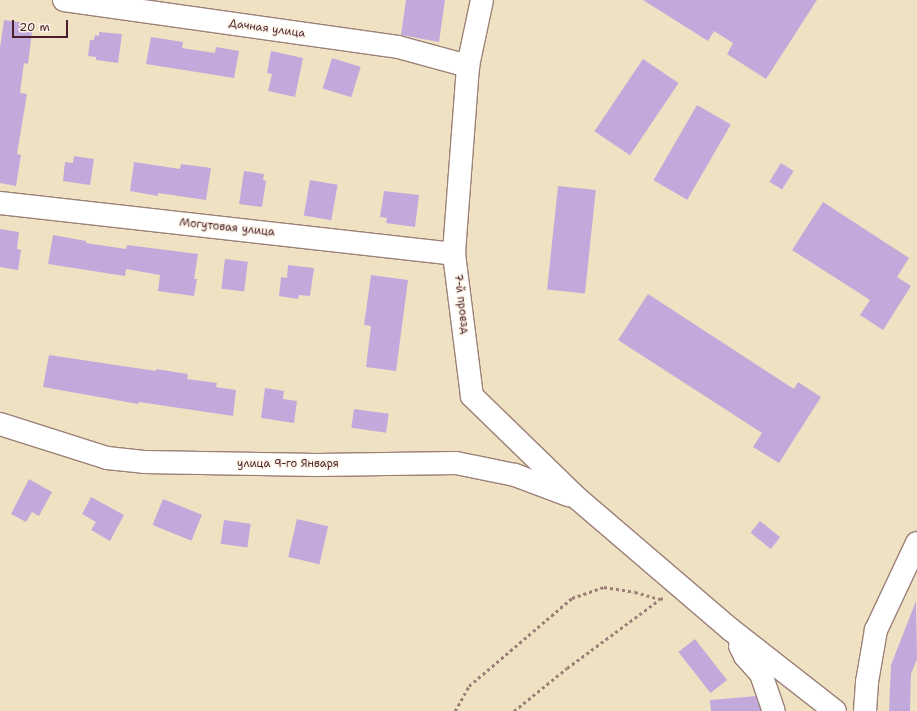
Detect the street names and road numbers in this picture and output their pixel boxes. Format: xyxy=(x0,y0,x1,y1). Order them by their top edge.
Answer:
street label: Дачная улица xyxy=(228,17,306,41)
street label: Могутовая улица xyxy=(179,216,275,240)
street label: 7-й проезд xyxy=(451,273,471,335)
street label: улица 9-го Января xyxy=(237,457,339,471)

